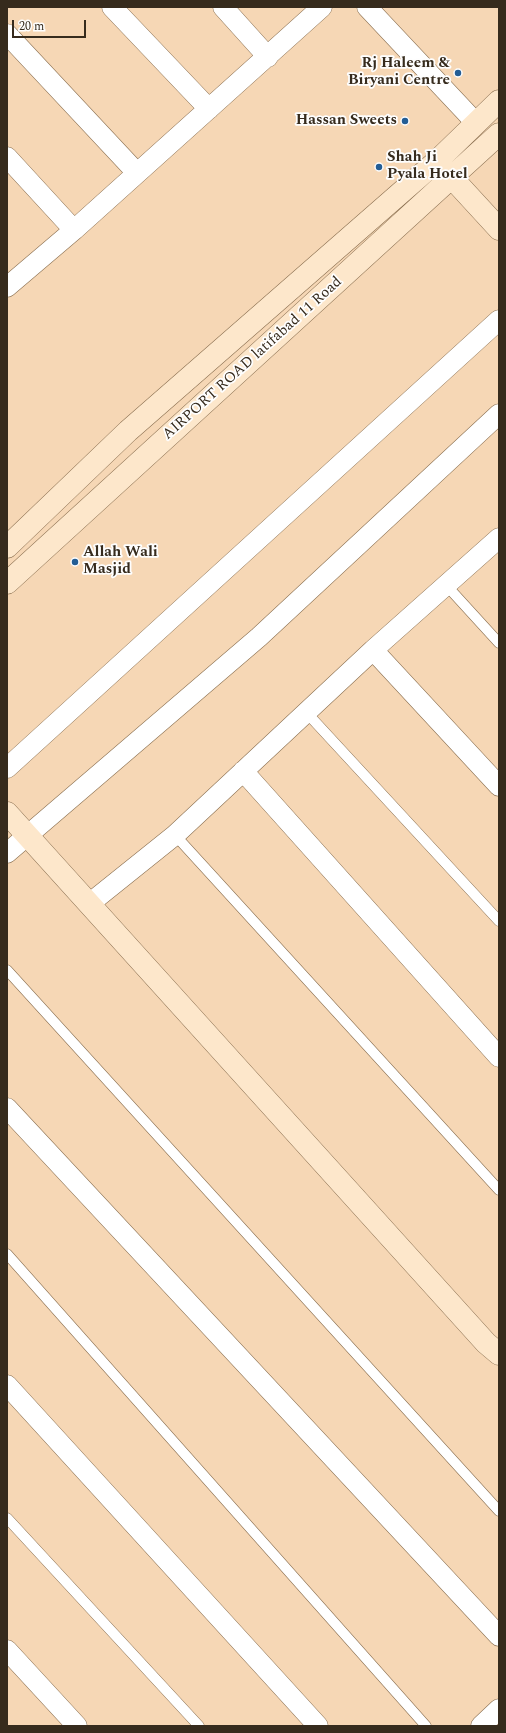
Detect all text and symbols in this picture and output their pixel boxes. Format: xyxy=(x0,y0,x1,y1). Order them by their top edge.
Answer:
scale bar xyxy=(14,12,88,38)
text: 20 m xyxy=(19,17,44,36)
place label: Rj Haleem & Biryani Centre xyxy=(348,55,450,90)
marker: Rj Haleem & Biryani Centre xyxy=(453,68,463,78)
place label: Hassan Sweets xyxy=(296,112,397,130)
marker: Hassan Sweets xyxy=(400,116,410,126)
place label: Shah Ji Pyala Hotel xyxy=(387,149,468,184)
marker: Shah Ji Pyala Hotel xyxy=(374,162,384,172)
street label: AIRPORT ROAD latifabad 11 Road xyxy=(160,274,346,444)
place label: Allah Wali Masjid xyxy=(83,544,158,579)
marker: Allah Wali Masjid xyxy=(70,557,80,567)

